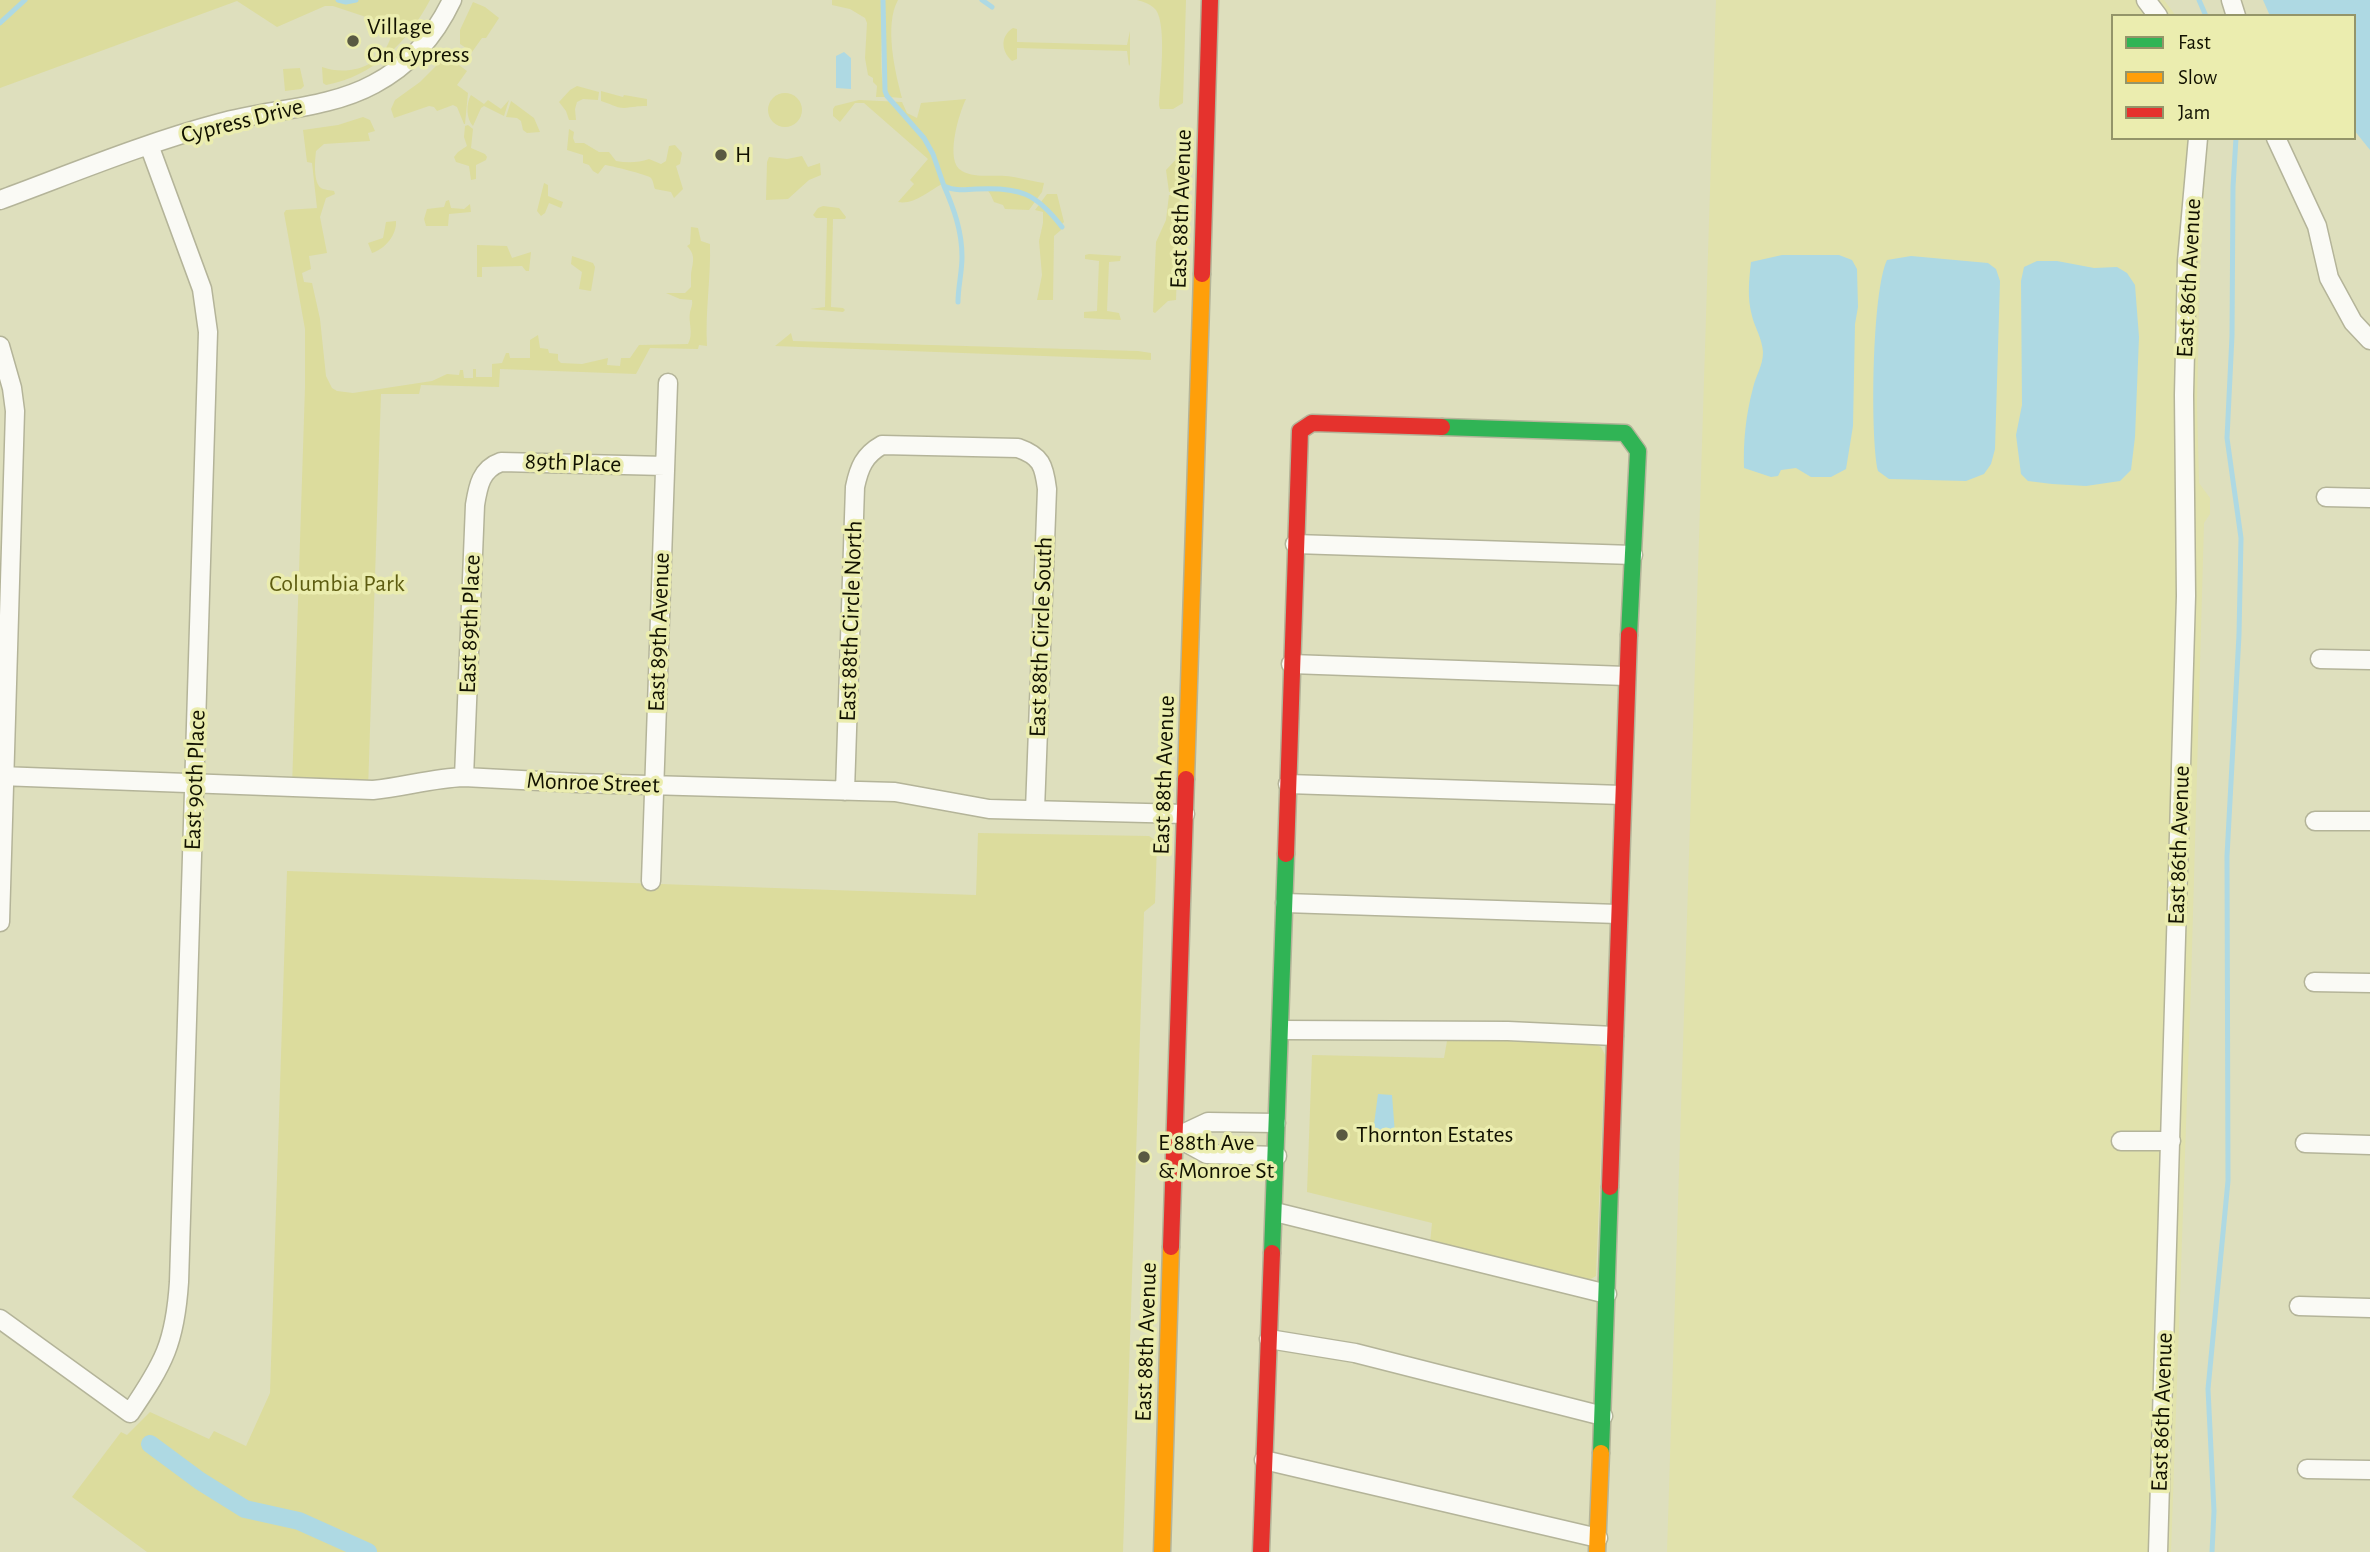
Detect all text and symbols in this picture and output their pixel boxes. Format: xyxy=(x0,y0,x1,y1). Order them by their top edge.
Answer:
place label: Village On Cypress xyxy=(367,13,470,69)
legend xyxy=(2111,14,2356,140)
text: Fast xyxy=(2178,32,2211,53)
marker: Village On Cypress xyxy=(345,33,361,49)
text: Slow xyxy=(2178,67,2217,88)
street label: Cypress Drive xyxy=(178,92,306,150)
text: Jam xyxy=(2178,102,2210,123)
street label: East 88th Avenue xyxy=(1164,129,1198,289)
place label: H xyxy=(735,141,751,169)
marker: H xyxy=(713,147,729,163)
street label: East 86th Avenue xyxy=(2170,198,2208,358)
street label: 89th Place xyxy=(524,447,622,479)
street label: East 88th Circle North xyxy=(833,520,869,722)
street label: East 88th Circle South xyxy=(1023,536,1059,738)
street label: East 89th Avenue xyxy=(642,552,676,712)
street label: East 89th Place xyxy=(453,554,487,694)
park label: Columbia Park xyxy=(269,570,405,598)
street label: East 88th Avenue xyxy=(1147,695,1181,855)
street label: East 90th Place xyxy=(178,709,212,851)
street label: East 86th Avenue xyxy=(2162,765,2196,925)
street label: Monroe Street xyxy=(526,766,660,800)
place label: Thornton Estates xyxy=(1356,1121,1513,1149)
marker: Thornton Estates xyxy=(1334,1127,1350,1143)
place label: E 88th Ave & Monroe St xyxy=(1158,1129,1274,1185)
marker: E 88th Ave & Monroe St xyxy=(1136,1149,1152,1165)
street label: East 88th Avenue xyxy=(1129,1262,1163,1422)
street label: East 86th Avenue xyxy=(2145,1332,2179,1492)

